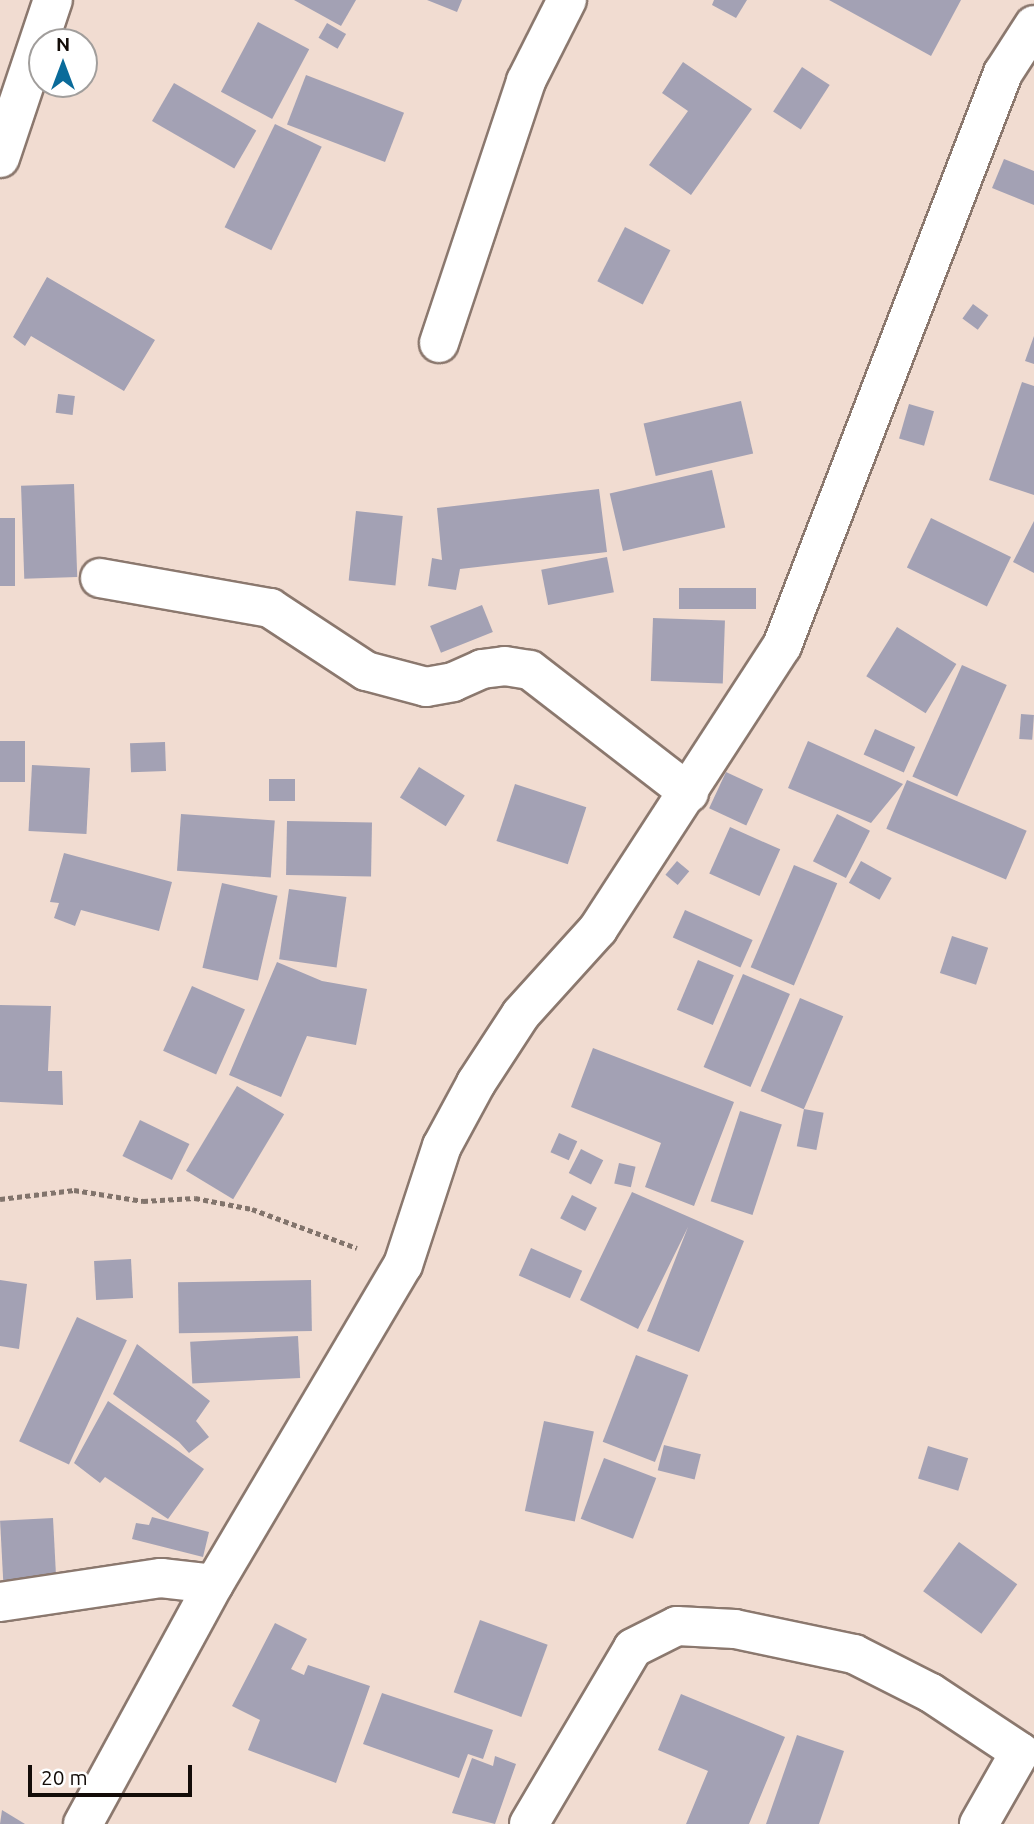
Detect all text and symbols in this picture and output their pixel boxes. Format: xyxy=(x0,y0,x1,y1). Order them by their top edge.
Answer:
north arrow xyxy=(28,28,98,98)
text: N xyxy=(56,33,70,55)
scale bar xyxy=(32,1750,196,1794)
text: 20 m xyxy=(41,1765,88,1789)

